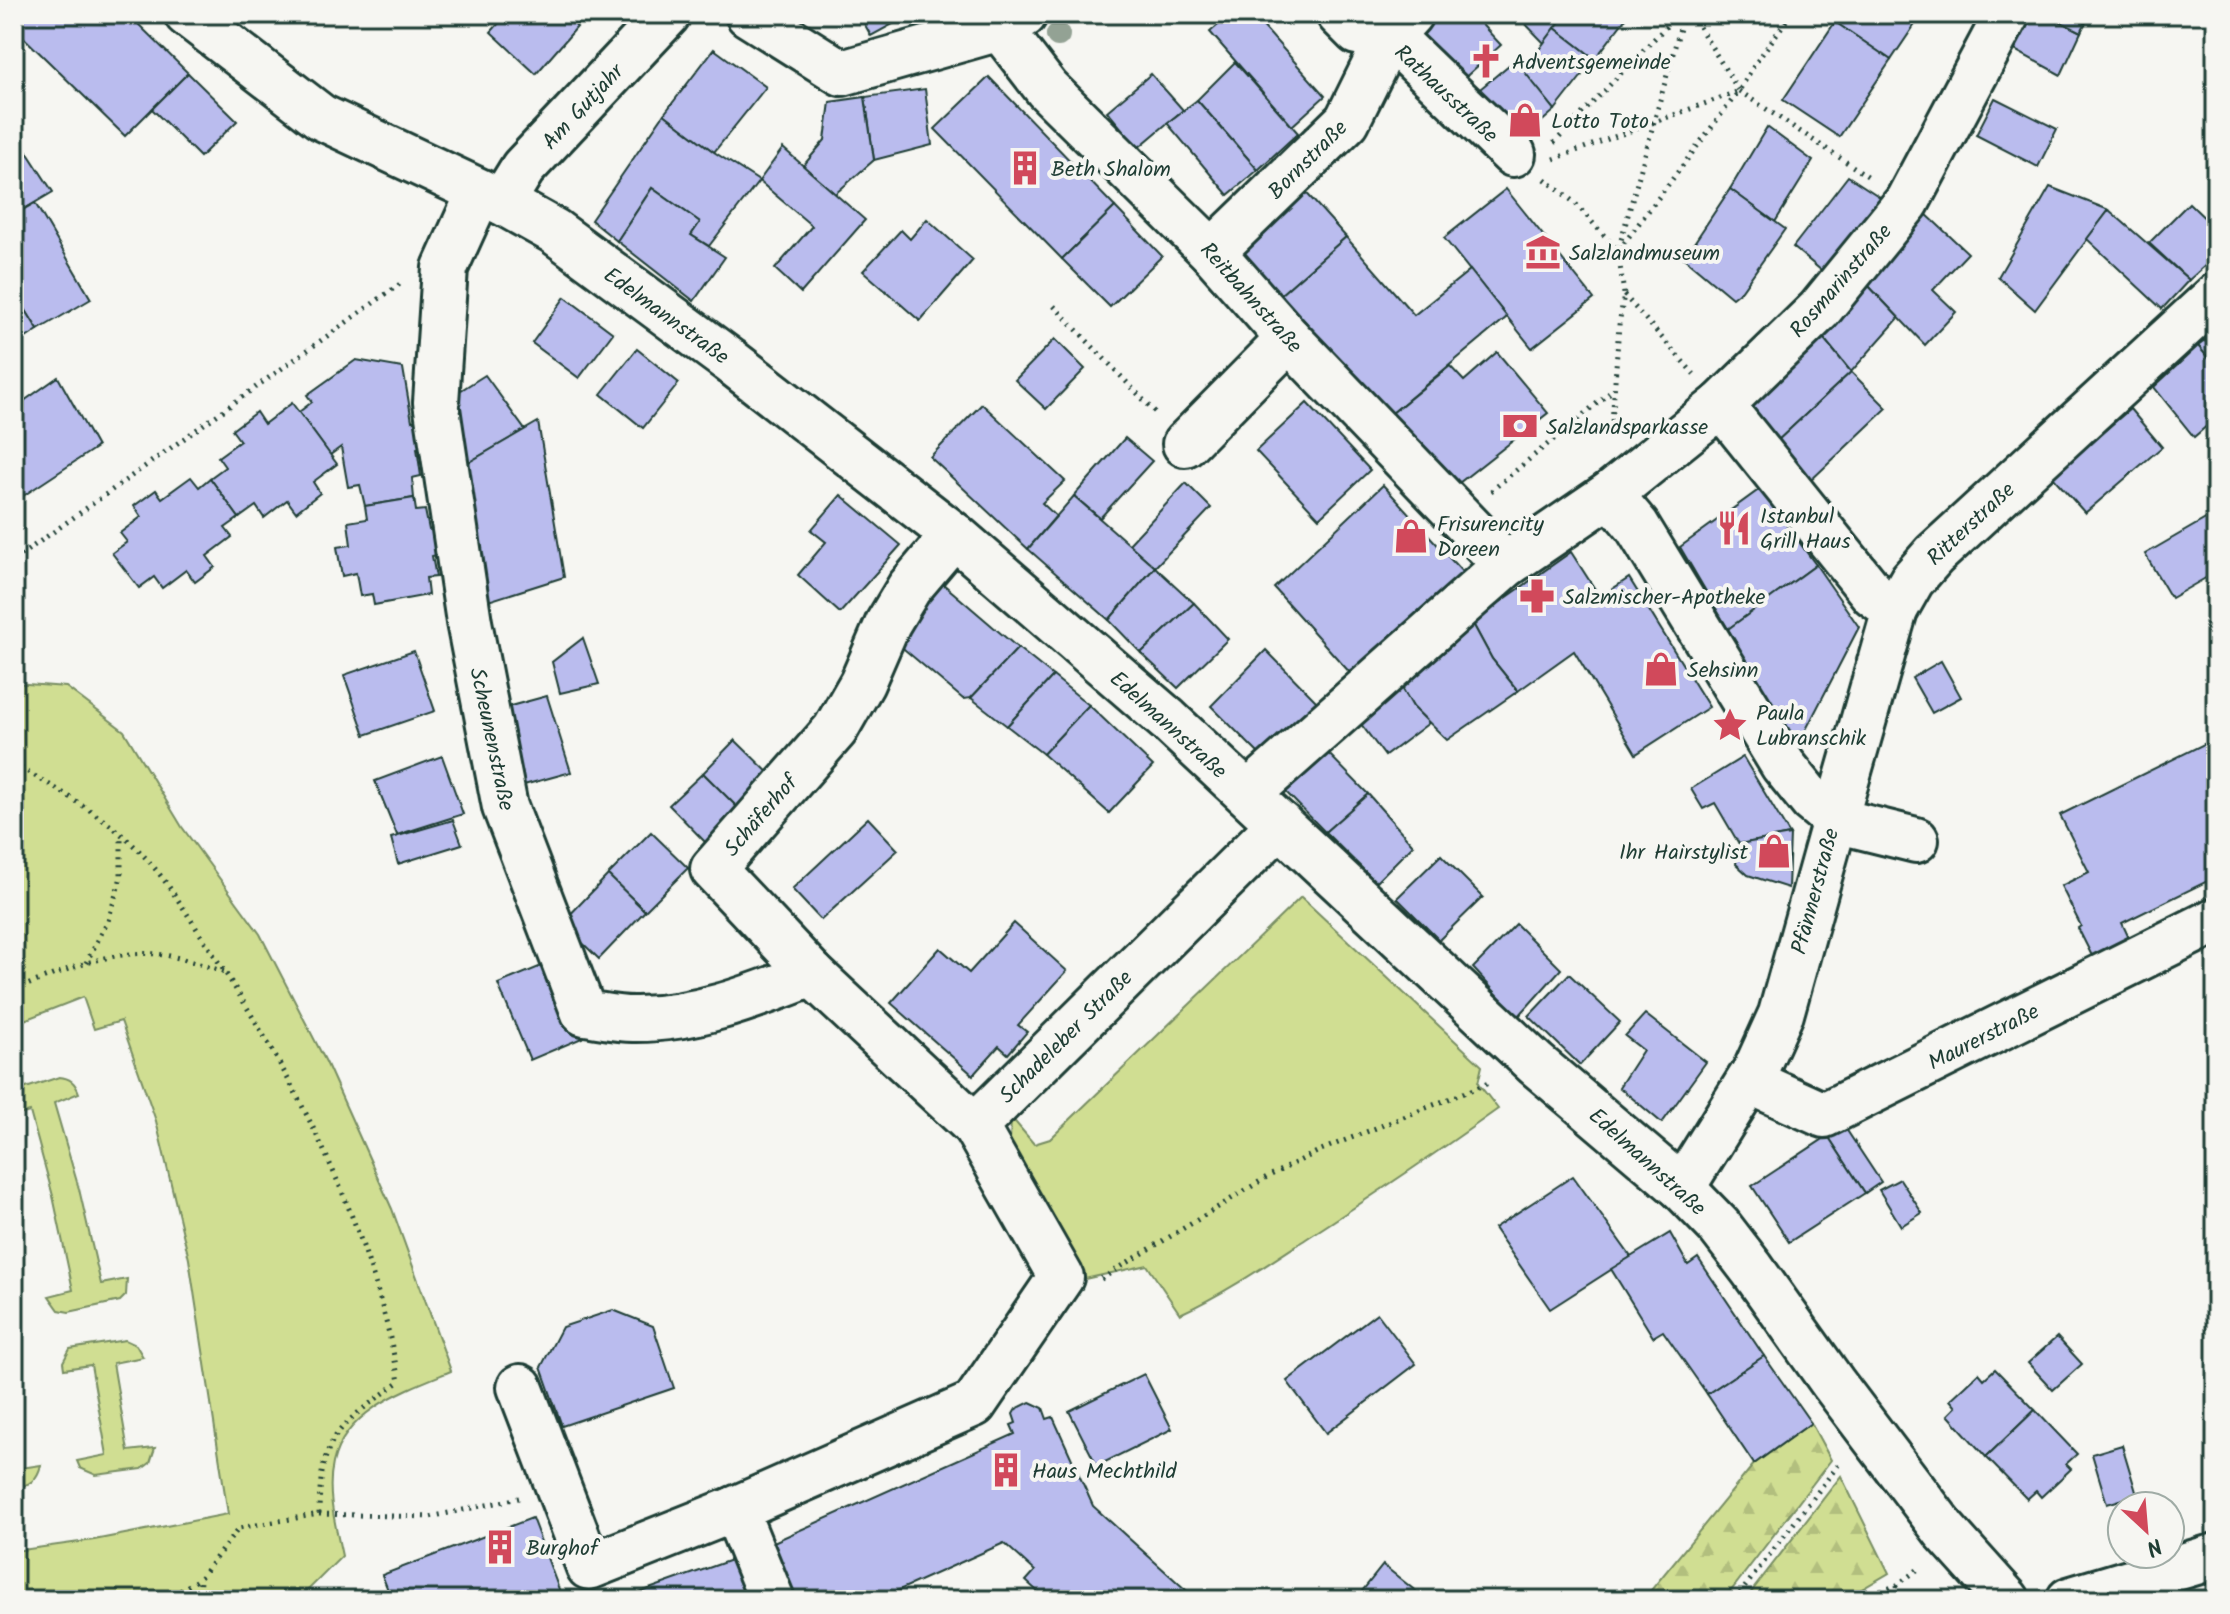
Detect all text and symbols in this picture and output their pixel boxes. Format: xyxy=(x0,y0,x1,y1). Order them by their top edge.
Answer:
street label: Rathausstraße xyxy=(1385,37,1506,153)
church icon: Adventsgemeinde xyxy=(1467,42,1505,80)
place label: Adventsgemeinde xyxy=(1512,46,1671,81)
street label: Am Gutjahr xyxy=(534,55,634,159)
shop icon: Lotto Toto xyxy=(1506,101,1544,139)
place label: Lotto Toto xyxy=(1551,105,1649,140)
street label: Bornstraße xyxy=(1261,113,1357,209)
building icon: Beth Shalom xyxy=(1006,149,1044,187)
place label: Beth Shalom xyxy=(1051,153,1171,188)
street label: Rosmarinstraße xyxy=(1782,216,1902,347)
museum icon: Salzlandmuseum xyxy=(1524,233,1562,271)
street label: Reitbahnstraße xyxy=(1190,235,1310,363)
place label: Salzlandmuseum xyxy=(1569,237,1720,272)
street label: Edelmannstraße xyxy=(595,259,736,375)
bank icon: Salzlandsparkasse xyxy=(1501,407,1539,445)
place label: Salzlandsparkasse xyxy=(1546,411,1708,446)
street label: Ritterstraße xyxy=(1919,474,2024,575)
place label: Istanbul Grill Haus xyxy=(1760,500,1851,560)
place label: Frisurencity Doreen xyxy=(1437,508,1544,568)
restaurant icon: Istanbul Grill Haus xyxy=(1715,509,1753,547)
shop icon: Frisurencity Doreen xyxy=(1392,517,1430,555)
pharmacy icon: Salzmischer-Apotheke xyxy=(1518,577,1556,615)
place label: Salzmischer-Apotheke xyxy=(1563,581,1765,616)
shop icon: Sehsinn xyxy=(1642,650,1680,688)
place label: Sehsinn xyxy=(1687,654,1758,689)
street label: Edelmannstraße xyxy=(1100,663,1234,789)
street label: Scheunenstraße xyxy=(458,665,523,814)
place label: Paula Lubranschik xyxy=(1756,697,1867,757)
place icon: Paula Lubranschik xyxy=(1711,706,1749,744)
street label: Schäferhof xyxy=(716,766,809,866)
street label: Pfännerstraße xyxy=(1783,824,1850,959)
shop icon: Ihr Hairstylist xyxy=(1755,832,1793,870)
place label: Ihr Hairstylist xyxy=(1619,836,1748,871)
street label: Schadeleber Straße xyxy=(992,962,1142,1113)
street label: Maurerstraße xyxy=(1922,995,2046,1081)
street label: Edelmannstraße xyxy=(1579,1100,1713,1226)
building icon: Haus Mechthild xyxy=(987,1451,1025,1489)
place label: Haus Mechthild xyxy=(1032,1455,1178,1490)
north arrow xyxy=(2106,1490,2186,1570)
text: N xyxy=(2140,1527,2168,1565)
building icon: Burghof xyxy=(481,1528,519,1566)
place label: Burghof xyxy=(526,1532,601,1567)

